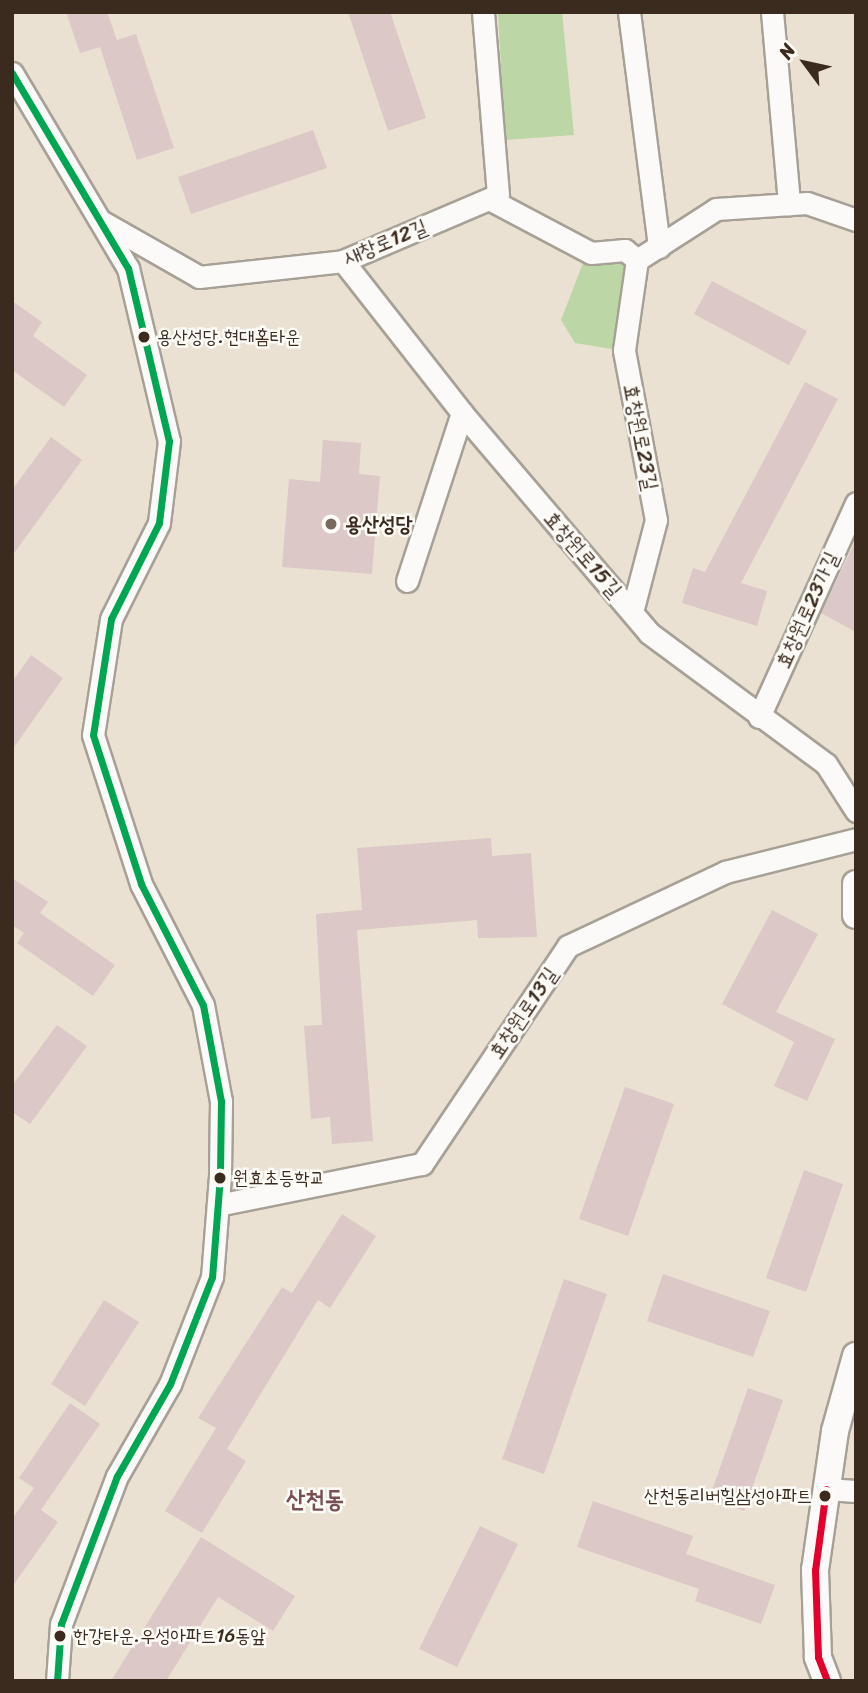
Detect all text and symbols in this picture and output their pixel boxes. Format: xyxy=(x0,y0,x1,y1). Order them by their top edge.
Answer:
north arrow xyxy=(770,28,840,98)
text: N xyxy=(770,37,804,66)
street label: 새창로12길 xyxy=(339,214,431,270)
place label: 용산성당.현대홈타운 xyxy=(157,326,300,348)
marker: 용산성당.현대홈타운 xyxy=(137,330,151,344)
street label: 효창원로23길 xyxy=(618,382,664,492)
street label: 효창원로15길 xyxy=(539,506,627,602)
place label: 용산성당 xyxy=(345,511,413,537)
marker: 용산성당 xyxy=(323,516,339,532)
street label: 효창원로23가길 xyxy=(770,548,844,672)
street label: 효창원로13길 xyxy=(483,962,563,1064)
place label: 원효초등학교 xyxy=(233,1167,325,1189)
marker: 원효초등학교 xyxy=(213,1171,227,1185)
place label: 산천동리버힐삼성아파트 xyxy=(644,1485,812,1507)
district label: 산천동 xyxy=(286,1486,344,1514)
marker: 산천동리버힐삼성아파트 xyxy=(818,1489,832,1503)
place label: 한강타운.우성아파트16동앞 xyxy=(73,1625,266,1647)
marker: 한강타운.우성아파트16동앞 xyxy=(53,1629,67,1643)

